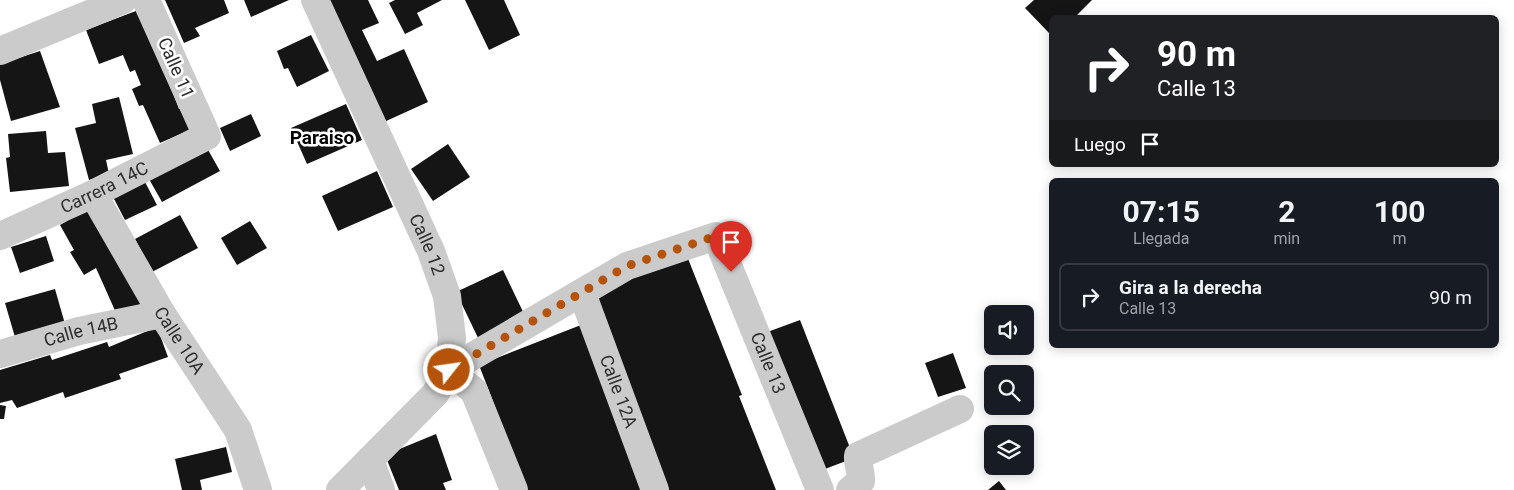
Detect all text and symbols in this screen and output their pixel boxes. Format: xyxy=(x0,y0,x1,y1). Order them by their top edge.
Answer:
street label: Calle 11 xyxy=(154,34,199,102)
text: 90 m xyxy=(1157,34,1236,75)
icon: right xyxy=(1074,35,1139,100)
text: Calle 13 xyxy=(1157,76,1236,101)
district label: Paraiso xyxy=(290,126,355,149)
icon: arrive xyxy=(1136,130,1164,158)
text: Luego xyxy=(1074,133,1126,156)
street label: Carrera 14C xyxy=(57,157,151,217)
text: 07:15 xyxy=(1123,194,1200,229)
text: 2 xyxy=(1278,194,1295,229)
text: 100 xyxy=(1374,194,1425,229)
street label: Calle 12 xyxy=(405,210,450,278)
pin xyxy=(710,221,752,272)
icon: arrive xyxy=(717,228,745,256)
text: Llegada xyxy=(1133,229,1189,248)
text: min xyxy=(1273,229,1300,248)
text: m xyxy=(1393,229,1407,248)
text: Gira a la derecha xyxy=(1119,276,1262,299)
icon: right xyxy=(1076,283,1104,311)
text: 90 m xyxy=(1429,286,1472,309)
text: Calle 13 xyxy=(1119,299,1176,318)
street label: Calle 10A xyxy=(150,303,210,378)
map controls xyxy=(984,305,1034,475)
button: sound xyxy=(984,305,1034,355)
street label: Calle 14B xyxy=(41,312,120,351)
street label: Calle 13 xyxy=(746,329,790,397)
position arrow xyxy=(422,343,474,395)
street label: Calle 12A xyxy=(596,352,642,431)
button: search xyxy=(984,365,1034,415)
button: layers xyxy=(984,425,1034,475)

